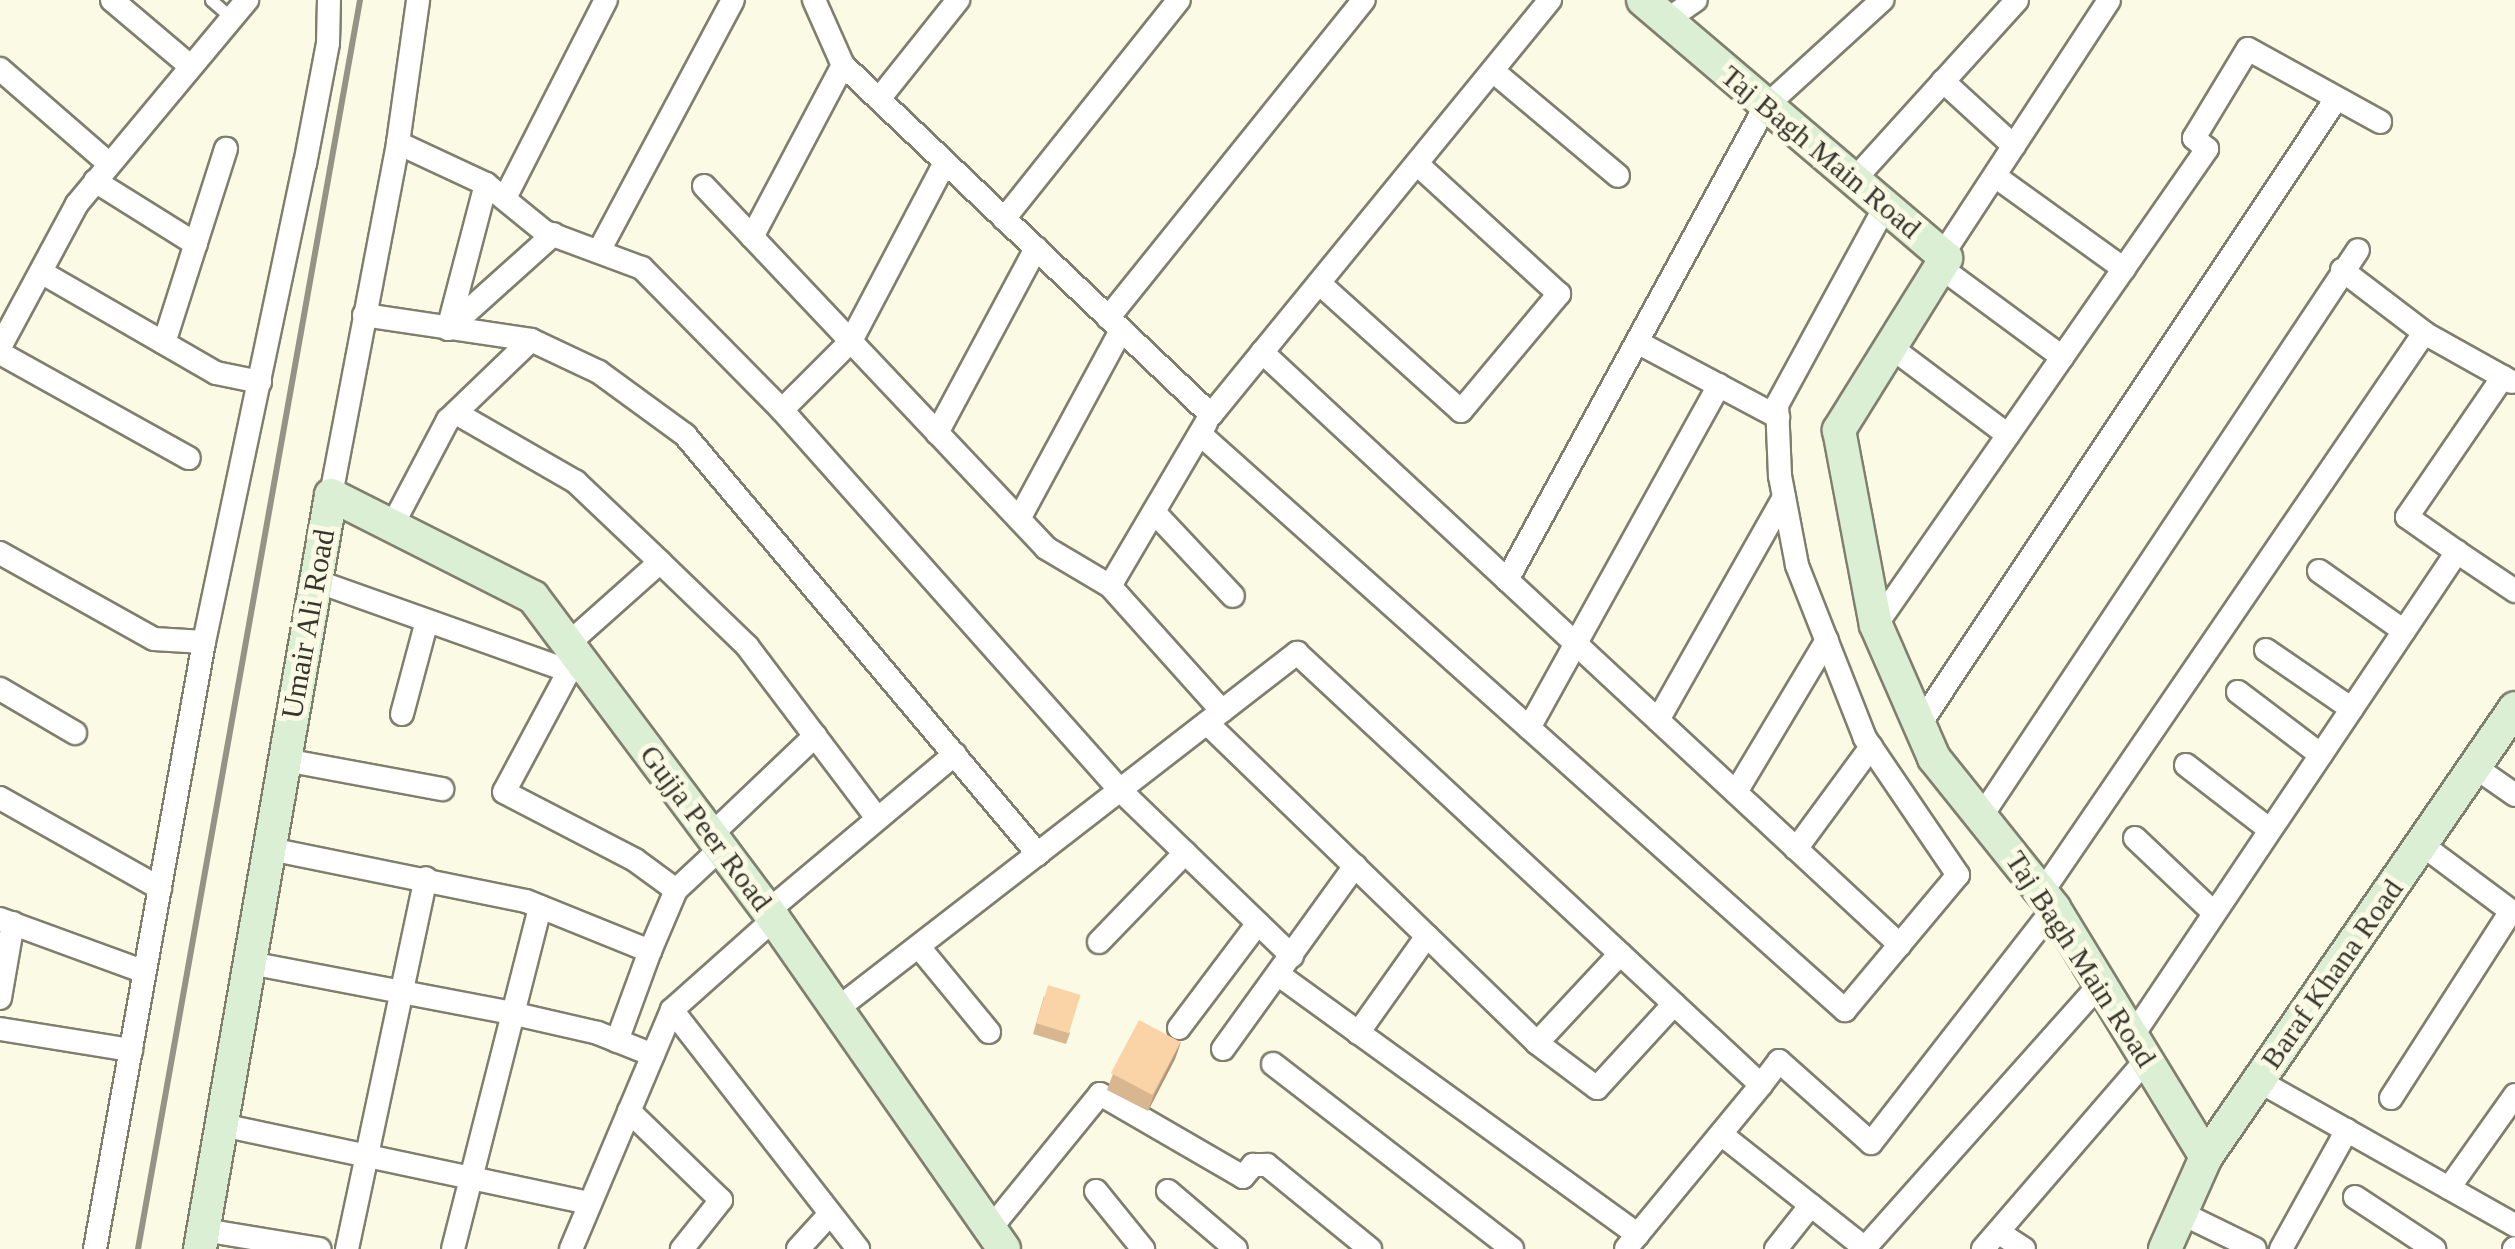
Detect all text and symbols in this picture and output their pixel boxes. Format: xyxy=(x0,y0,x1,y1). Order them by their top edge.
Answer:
street label: Taj Bagh Main Road xyxy=(1714,58,1928,246)
street label: Umair Ali Road xyxy=(274,529,342,719)
street label: Gujja Peer Road xyxy=(632,738,780,918)
street label: Taj Bagh Main Road xyxy=(1998,844,2164,1074)
street label: Baraf Khana Road xyxy=(2252,871,2412,1077)

